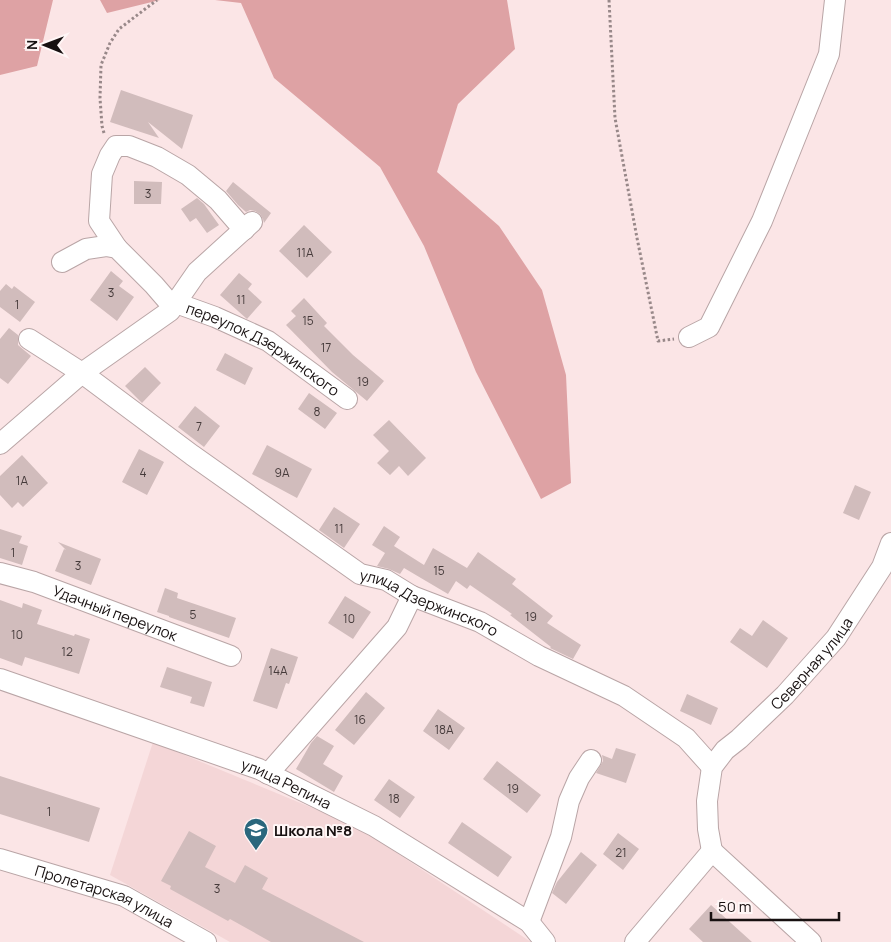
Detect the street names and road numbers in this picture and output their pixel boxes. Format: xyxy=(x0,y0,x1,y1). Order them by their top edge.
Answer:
street label: переулок Дзержинского xyxy=(183,297,344,401)
street label: улица Дзержинского xyxy=(358,564,502,641)
street label: Удачный переулок xyxy=(50,580,181,646)
street label: Северная улица xyxy=(766,613,857,714)
street label: улица Репина xyxy=(239,753,335,814)
street label: Пролетарская улица xyxy=(33,860,178,932)

